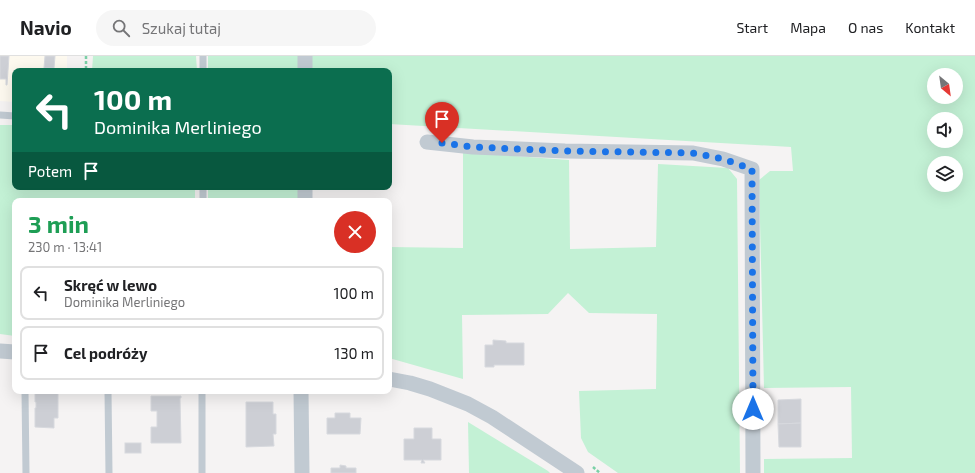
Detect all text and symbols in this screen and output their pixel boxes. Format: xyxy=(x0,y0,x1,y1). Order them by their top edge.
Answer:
search box xyxy=(96,10,376,46)
text: Navio xyxy=(20,16,72,39)
icon: search xyxy=(110,17,132,39)
text: Szukaj tutaj xyxy=(142,19,221,37)
text: Start xyxy=(736,19,768,36)
text: Mapa xyxy=(790,19,826,36)
text: O nas xyxy=(848,19,883,36)
text: Kontakt xyxy=(905,19,955,36)
north arrow xyxy=(927,68,963,104)
map controls xyxy=(927,68,963,192)
text: 100 m xyxy=(94,82,172,116)
icon: left xyxy=(28,84,80,136)
pin xyxy=(425,102,459,143)
icon: arrive xyxy=(431,108,453,130)
button: sound xyxy=(927,112,963,148)
text: Dominika Merliniego xyxy=(94,116,262,138)
button: layers xyxy=(927,156,963,192)
icon: arrive xyxy=(80,160,102,182)
text: Potem xyxy=(28,162,72,180)
text: 3 min xyxy=(28,209,89,238)
button: close xyxy=(334,211,376,253)
text: 230 m · 13:41 xyxy=(28,239,102,255)
text: Skręć w lewo xyxy=(64,276,157,294)
icon: left xyxy=(30,282,52,304)
text: 100 m xyxy=(333,284,374,302)
text: Dominika Merliniego xyxy=(64,294,185,310)
icon: arrive xyxy=(30,342,52,364)
text: Cel podróży xyxy=(64,344,147,362)
text: 130 m xyxy=(334,344,374,362)
position arrow xyxy=(732,388,774,430)

